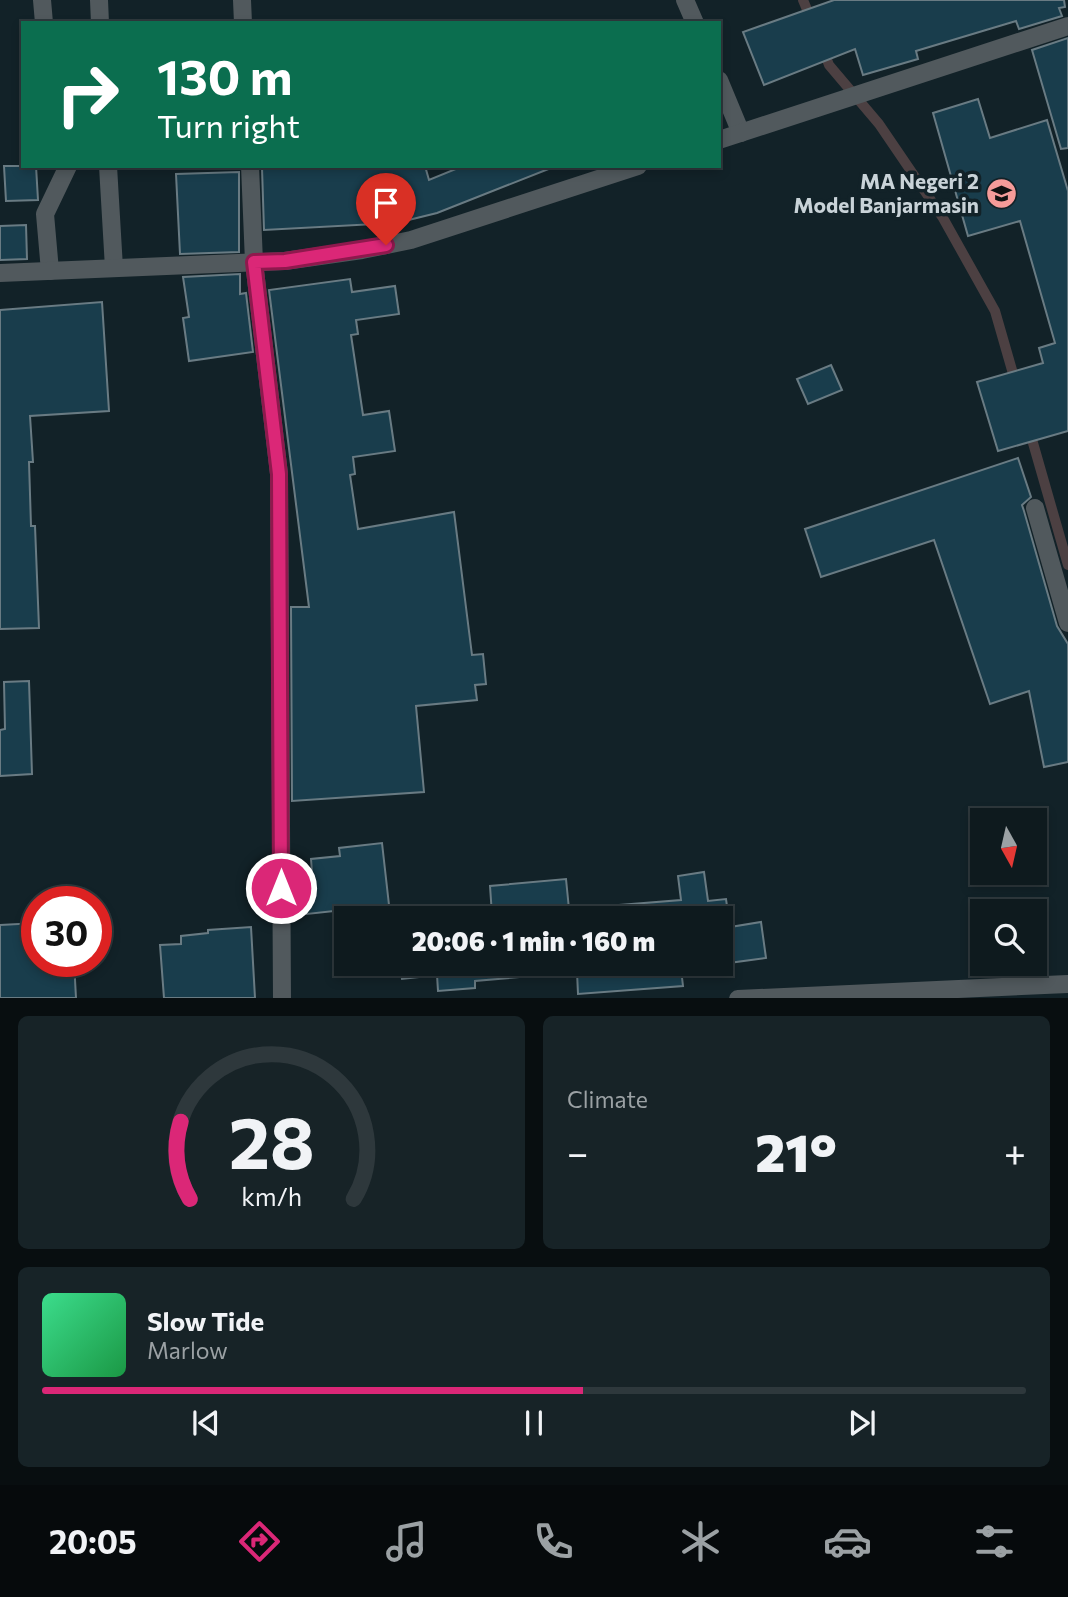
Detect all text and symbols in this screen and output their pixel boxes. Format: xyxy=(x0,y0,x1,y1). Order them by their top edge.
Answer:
text: 130 m xyxy=(157,45,292,105)
icon: right xyxy=(42,49,133,140)
text: Turn right xyxy=(157,105,300,145)
place label: MA Negeri 2 Model Banjarmasin xyxy=(793,168,979,217)
pin xyxy=(356,173,416,245)
school or university icon: MA Negeri 2 Model Banjarmasin xyxy=(985,177,1019,211)
icon: arrive xyxy=(367,184,405,222)
north arrow xyxy=(970,808,1046,886)
map controls xyxy=(970,808,1047,976)
position arrow xyxy=(244,851,318,925)
speed limit sign: 30 xyxy=(21,886,112,977)
button: search xyxy=(970,899,1047,976)
text: 20:06 · 1 min · 160 m xyxy=(412,925,655,956)
text: Climate xyxy=(567,1085,648,1113)
text: 28 xyxy=(229,1095,315,1184)
text: 21° xyxy=(755,1119,837,1183)
text: − xyxy=(567,1128,589,1175)
text: + xyxy=(1004,1128,1026,1175)
text: km/h xyxy=(241,1180,302,1210)
text: Slow Tide xyxy=(147,1305,264,1336)
text: Marlow xyxy=(147,1336,228,1364)
icon: previous xyxy=(187,1404,225,1442)
icon: pause xyxy=(515,1404,553,1442)
icon: next xyxy=(843,1404,881,1442)
icon: directions xyxy=(235,1517,284,1566)
icon: music xyxy=(382,1517,431,1566)
icon: phone xyxy=(529,1517,578,1566)
icon: climate xyxy=(676,1517,725,1566)
icon: car xyxy=(823,1517,872,1566)
icon: filters xyxy=(970,1517,1019,1566)
text: 20:05 xyxy=(49,1521,137,1561)

